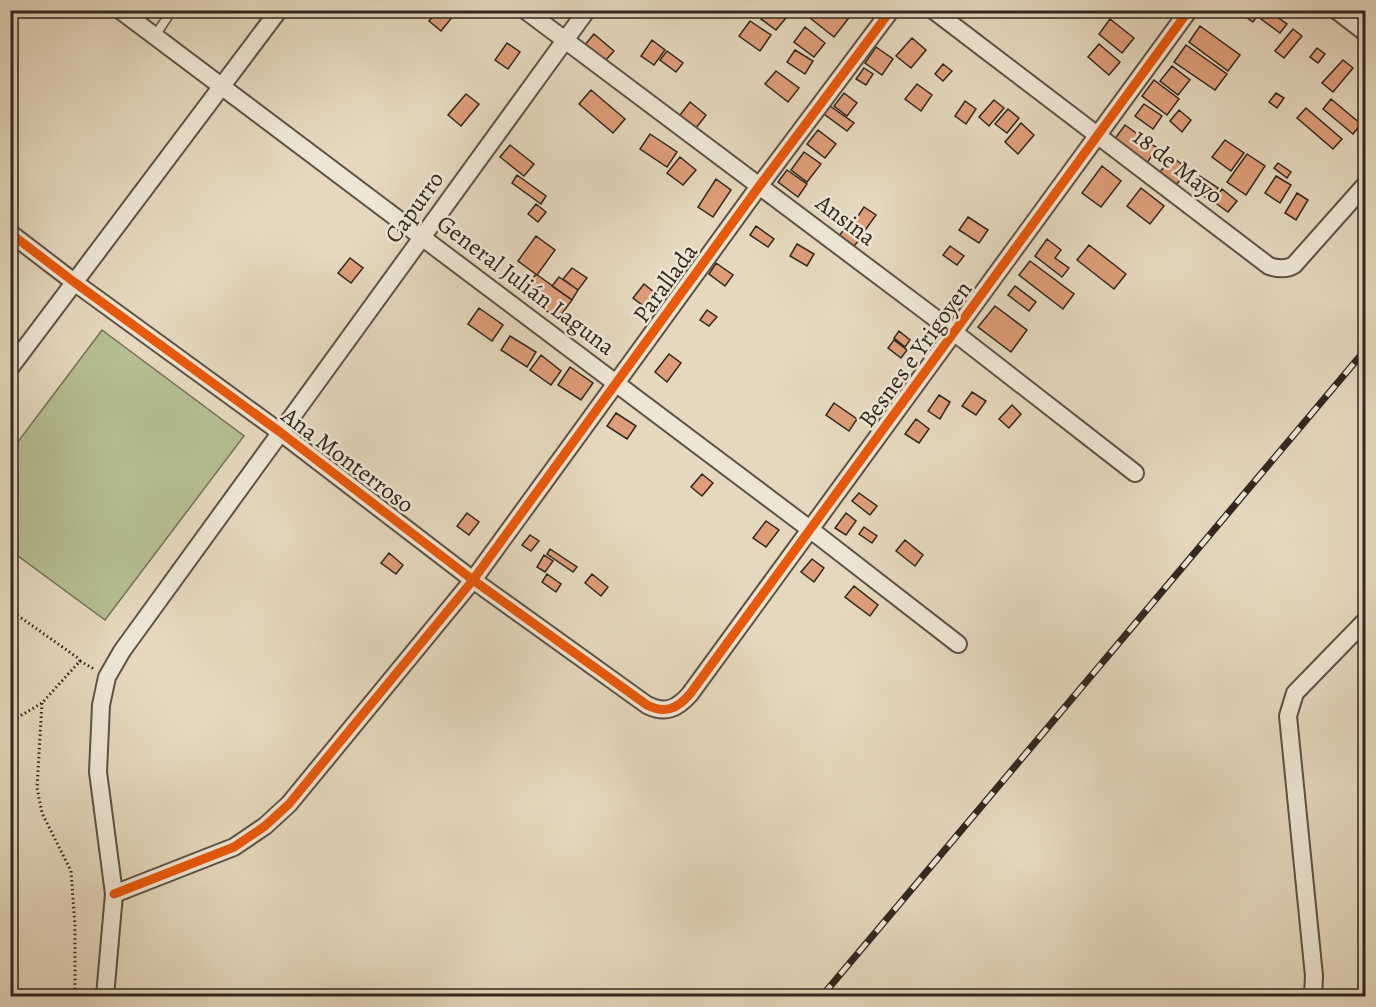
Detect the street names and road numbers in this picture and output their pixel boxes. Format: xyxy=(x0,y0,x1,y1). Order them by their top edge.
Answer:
street label: 18 de Mayo xyxy=(1126,121,1230,211)
street label: Capurro xyxy=(377,164,451,250)
street label: Ansina xyxy=(809,186,883,254)
street label: General Julián Laguna xyxy=(430,207,622,363)
street label: Parallada xyxy=(625,236,705,329)
street label: Besnes e Yrigoyen xyxy=(851,274,979,434)
street label: Ana Monterroso xyxy=(274,399,421,520)

